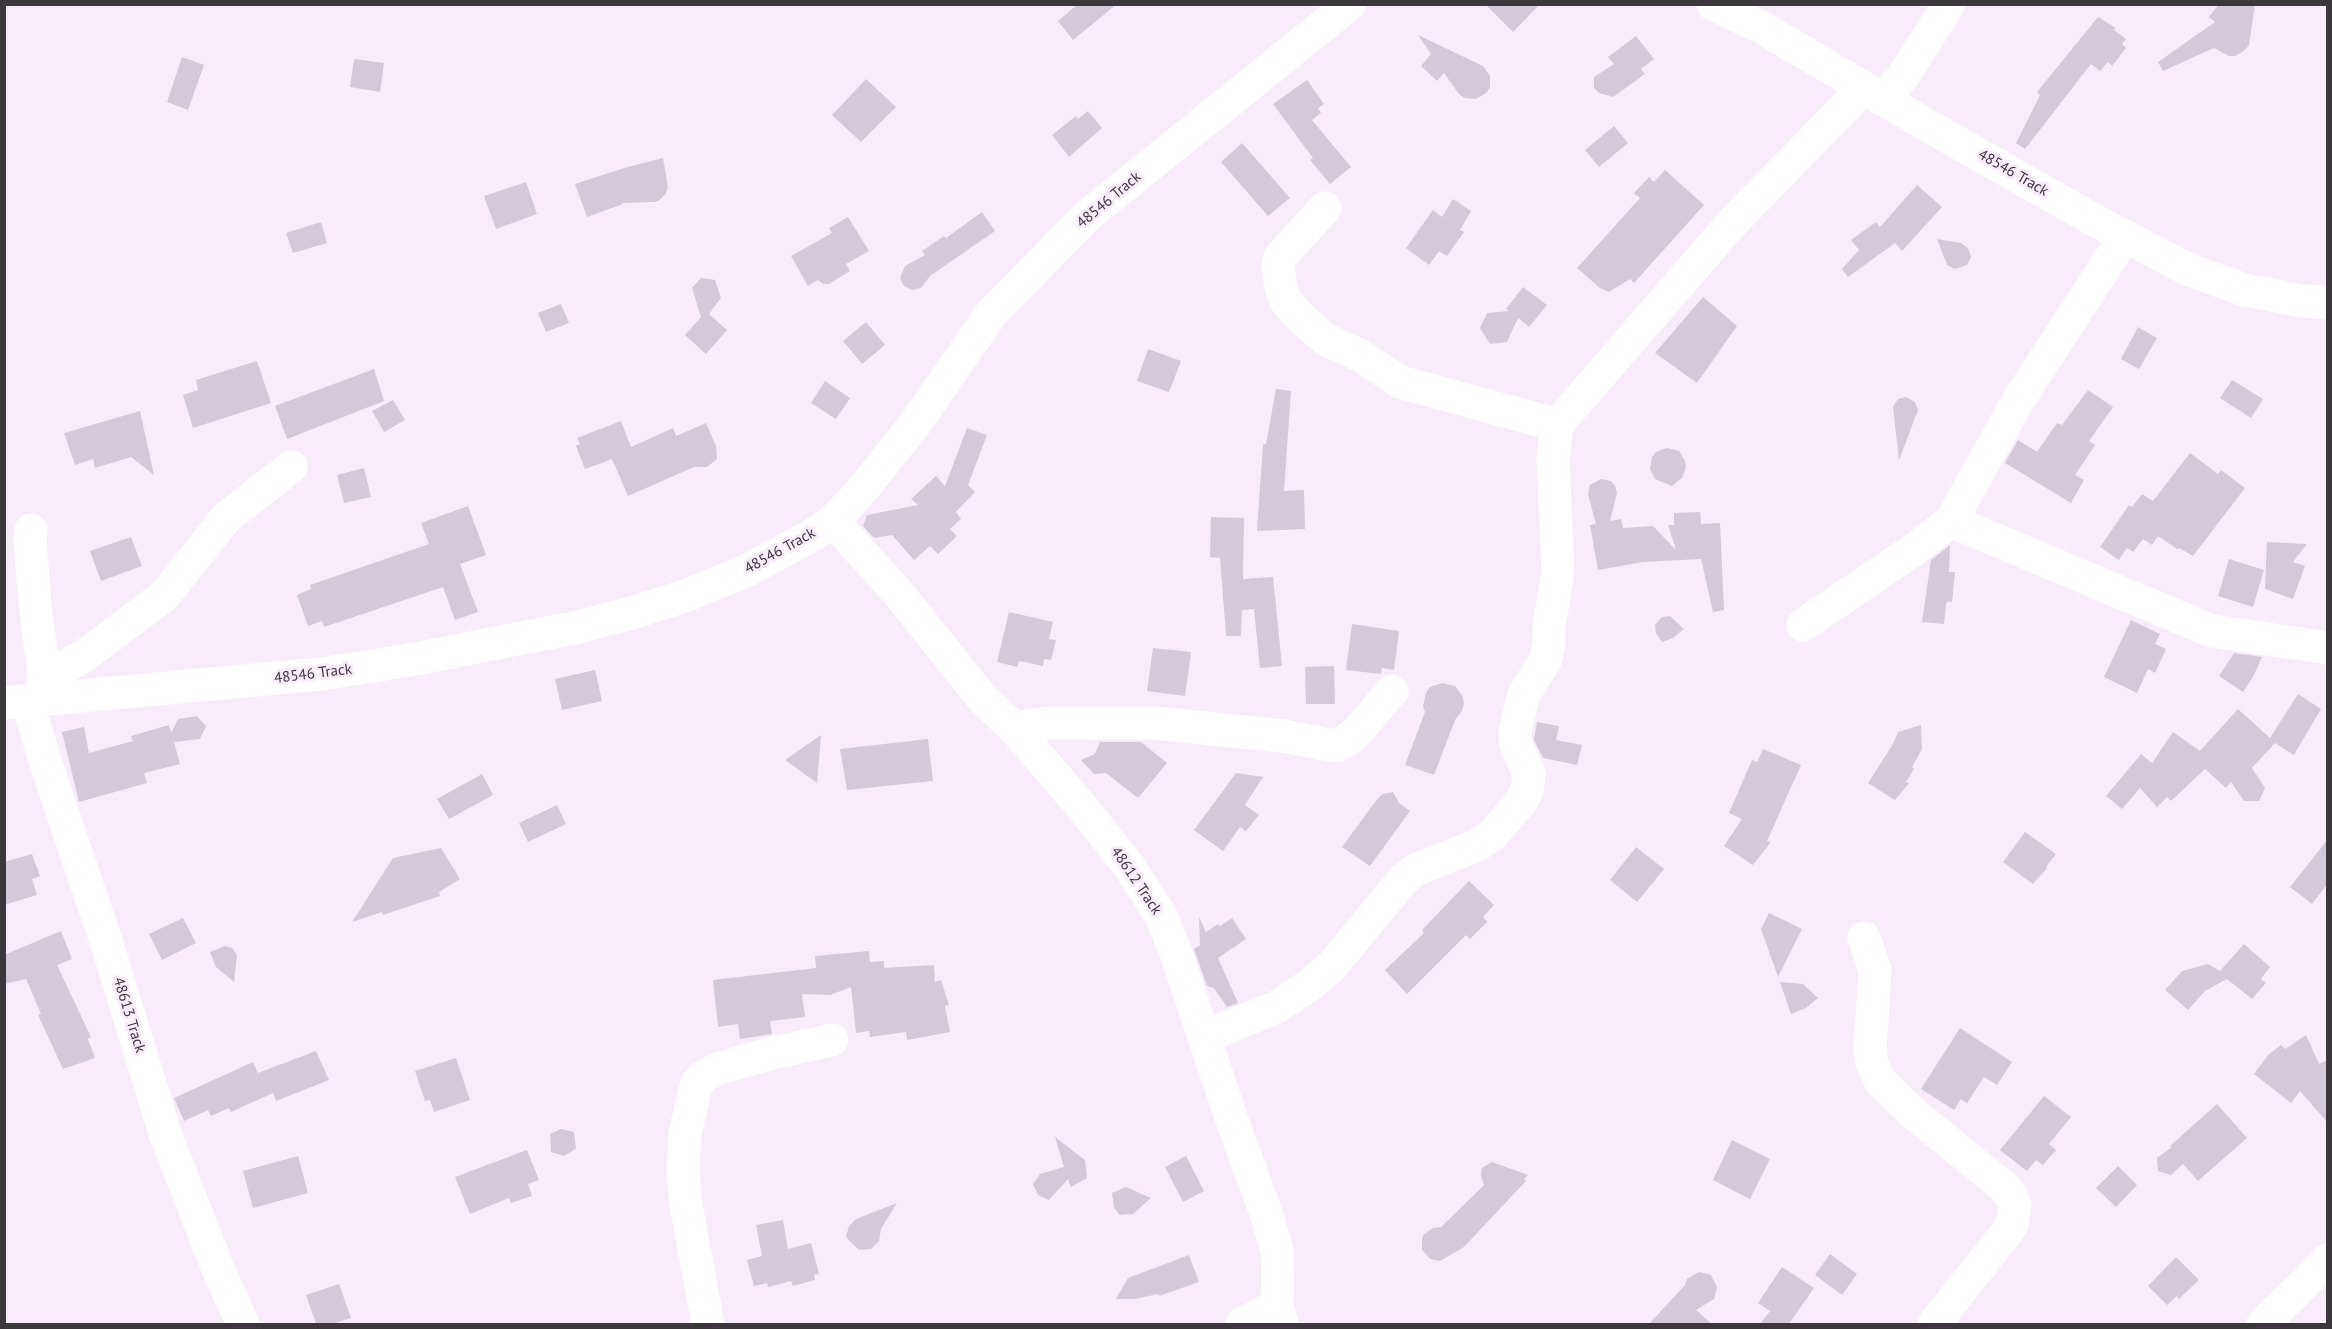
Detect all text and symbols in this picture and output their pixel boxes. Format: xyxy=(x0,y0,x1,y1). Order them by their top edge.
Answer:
street label: 48546 Track xyxy=(1975,146,2051,200)
street label: 48546 Track xyxy=(1073,168,1145,232)
street label: 48546 Track xyxy=(741,524,819,578)
street label: 48546 Track xyxy=(273,660,353,688)
street label: 48612 Track xyxy=(1107,844,1165,918)
street label: 48613 Track xyxy=(109,975,149,1055)

